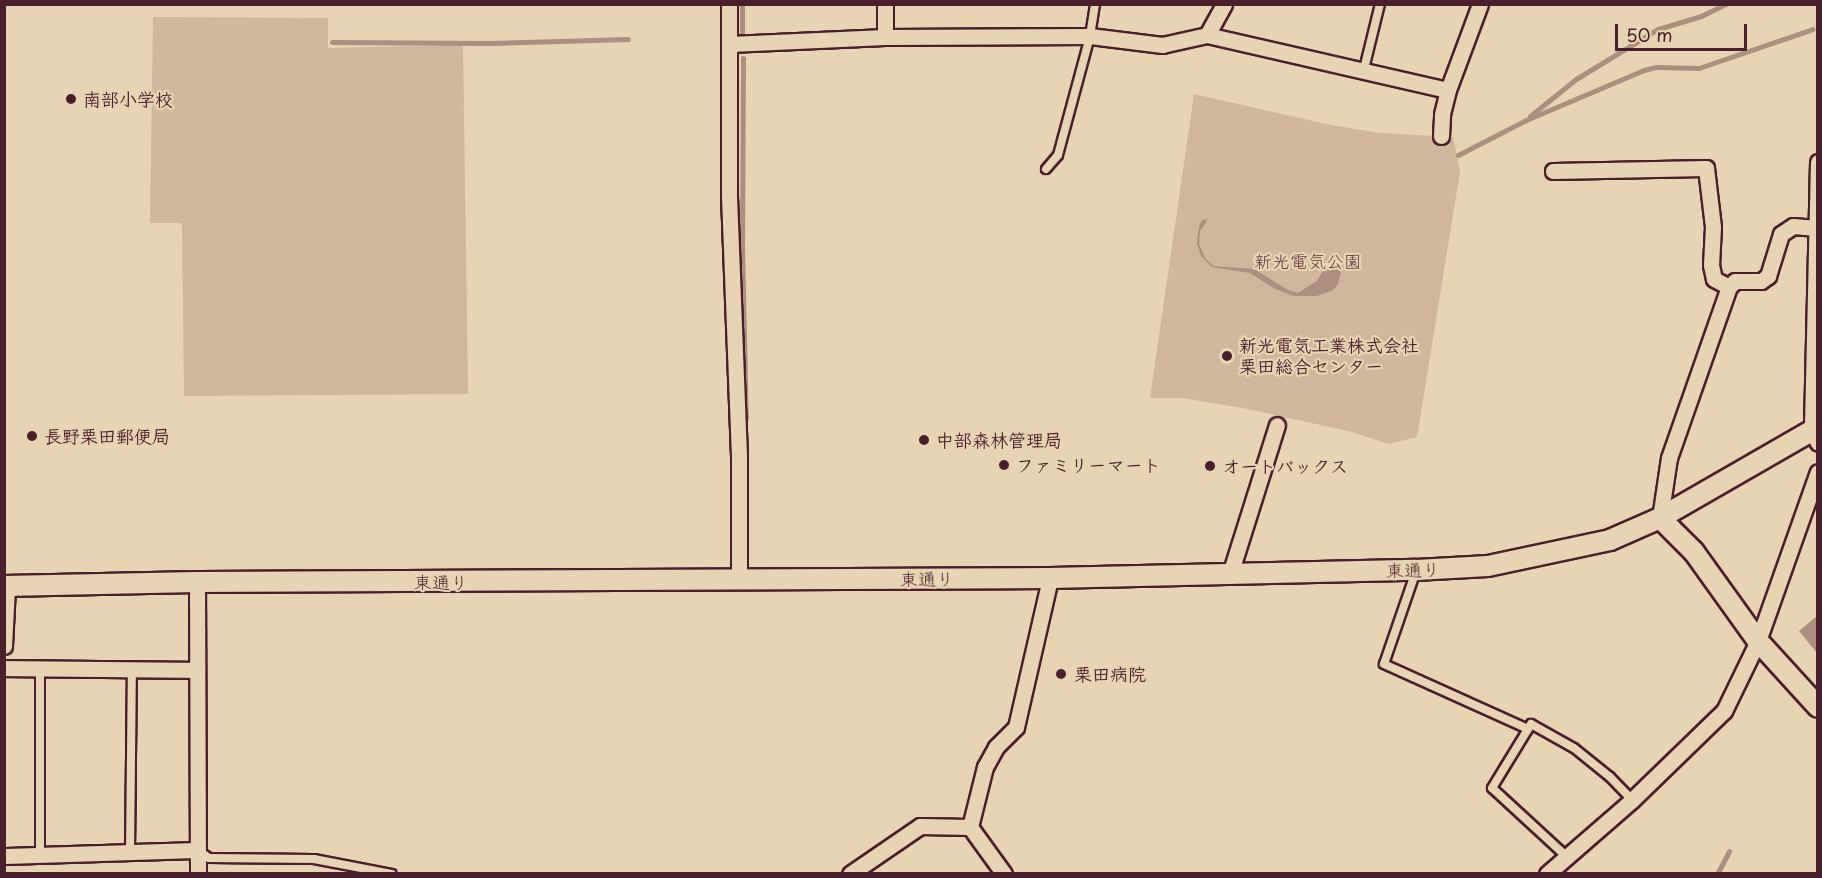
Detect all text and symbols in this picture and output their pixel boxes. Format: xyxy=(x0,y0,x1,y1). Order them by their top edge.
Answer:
scale bar xyxy=(1618,12,1750,50)
text: 50 m xyxy=(1626,21,1673,48)
place label: 南部小学校 xyxy=(83,88,173,110)
marker: 南部小学校 xyxy=(64,92,78,106)
park label: 新光電気公園 xyxy=(1254,250,1362,272)
place label: 新光電気工業株式会社 栗田総合センター xyxy=(1239,335,1419,378)
marker: 新光電気工業株式会社 栗田総合センター xyxy=(1220,349,1234,363)
place label: 長野栗田郵便局 xyxy=(44,425,170,447)
marker: 長野栗田郵便局 xyxy=(25,429,39,443)
place label: 中部森林管理局 xyxy=(936,429,1062,451)
marker: 中部森林管理局 xyxy=(917,433,931,447)
place label: ファミリーマート xyxy=(1016,454,1160,476)
place label: オートバックス xyxy=(1222,455,1348,477)
marker: ファミリーマート xyxy=(997,458,1011,472)
marker: オートバックス xyxy=(1203,459,1217,473)
street label: 東通り xyxy=(1386,558,1440,582)
street label: 東通り xyxy=(900,568,954,590)
street label: 東通り xyxy=(414,571,468,593)
place label: 栗田病院 xyxy=(1074,663,1146,685)
marker: 栗田病院 xyxy=(1052,665,1070,683)

